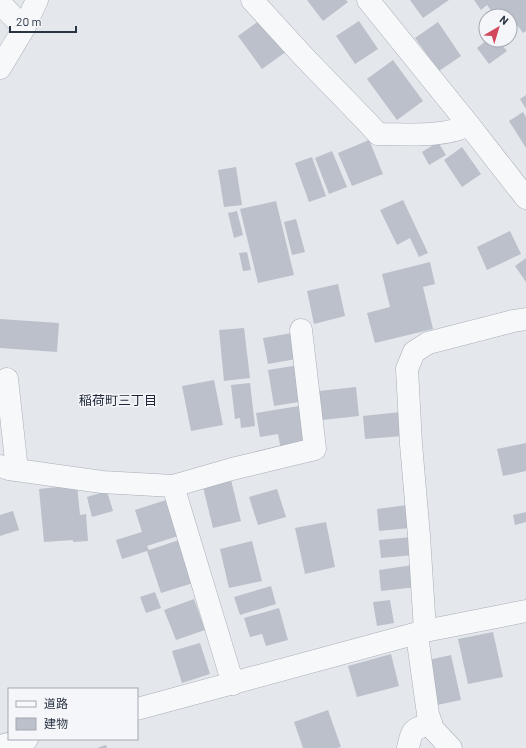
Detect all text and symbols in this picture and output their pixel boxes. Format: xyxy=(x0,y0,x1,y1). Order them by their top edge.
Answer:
scale bar xyxy=(10,8,76,34)
north arrow xyxy=(478,8,518,48)
text: N xyxy=(498,12,511,27)
text: 20 m xyxy=(16,14,42,28)
district label: 稲荷町三丁目 xyxy=(79,392,157,408)
legend xyxy=(8,688,138,740)
text: 道路 xyxy=(44,696,68,710)
text: 建物 xyxy=(44,716,68,730)

